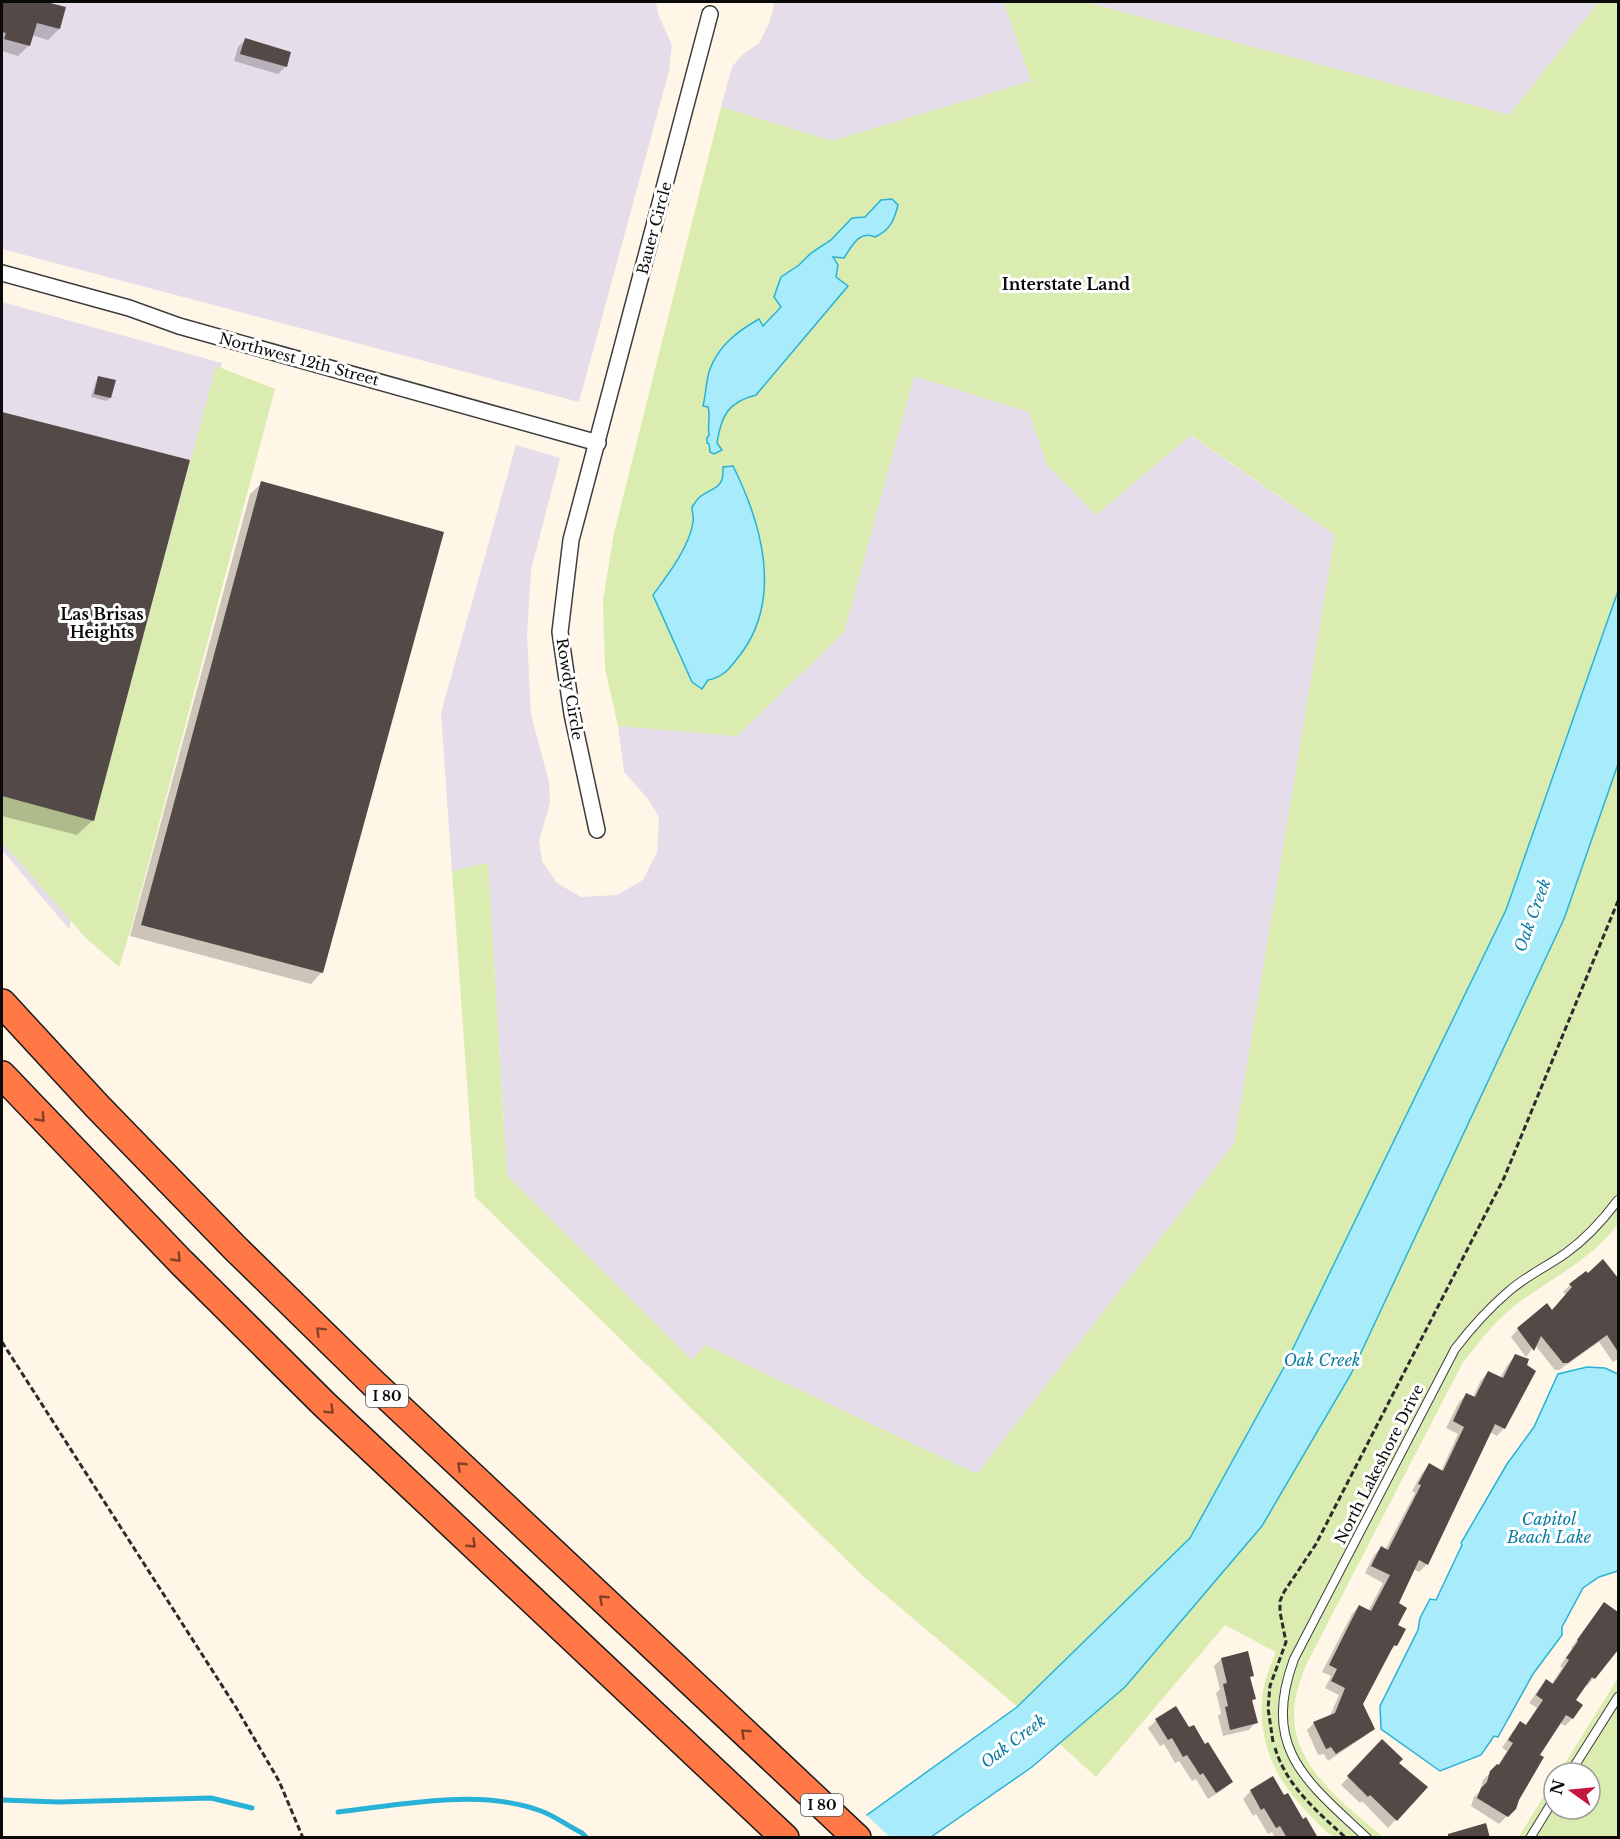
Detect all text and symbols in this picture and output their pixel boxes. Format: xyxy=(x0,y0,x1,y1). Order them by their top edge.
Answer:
street label: Bauer Circle xyxy=(633,180,675,276)
district label: Interstate Land xyxy=(1002,274,1130,294)
street label: Northwest 12th Street xyxy=(217,328,381,390)
district label: Las Brisas Heights xyxy=(60,604,144,642)
street label: Rowdy Circle xyxy=(553,637,587,741)
water label: Oak Creek xyxy=(1510,876,1554,954)
one-way arrow xyxy=(34,1111,45,1121)
one-way arrow xyxy=(169,1250,180,1261)
one-way arrow xyxy=(316,1327,326,1338)
water label: Oak Creek xyxy=(1284,1350,1360,1370)
street label: North Lakeshore Drive xyxy=(1330,1381,1428,1547)
road number: I 80 xyxy=(366,1385,408,1407)
one-way arrow xyxy=(323,1402,334,1413)
one-way arrow xyxy=(457,1462,467,1473)
water label: Capitol Beach Lake xyxy=(1506,1509,1592,1547)
one-way arrow xyxy=(465,1537,476,1548)
one-way arrow xyxy=(599,1596,610,1607)
water label: Oak Creek xyxy=(976,1710,1050,1772)
one-way arrow xyxy=(741,1729,751,1740)
north arrow xyxy=(1542,1761,1602,1821)
text: N xyxy=(1546,1777,1569,1797)
road number: I 80 xyxy=(801,1794,843,1816)

